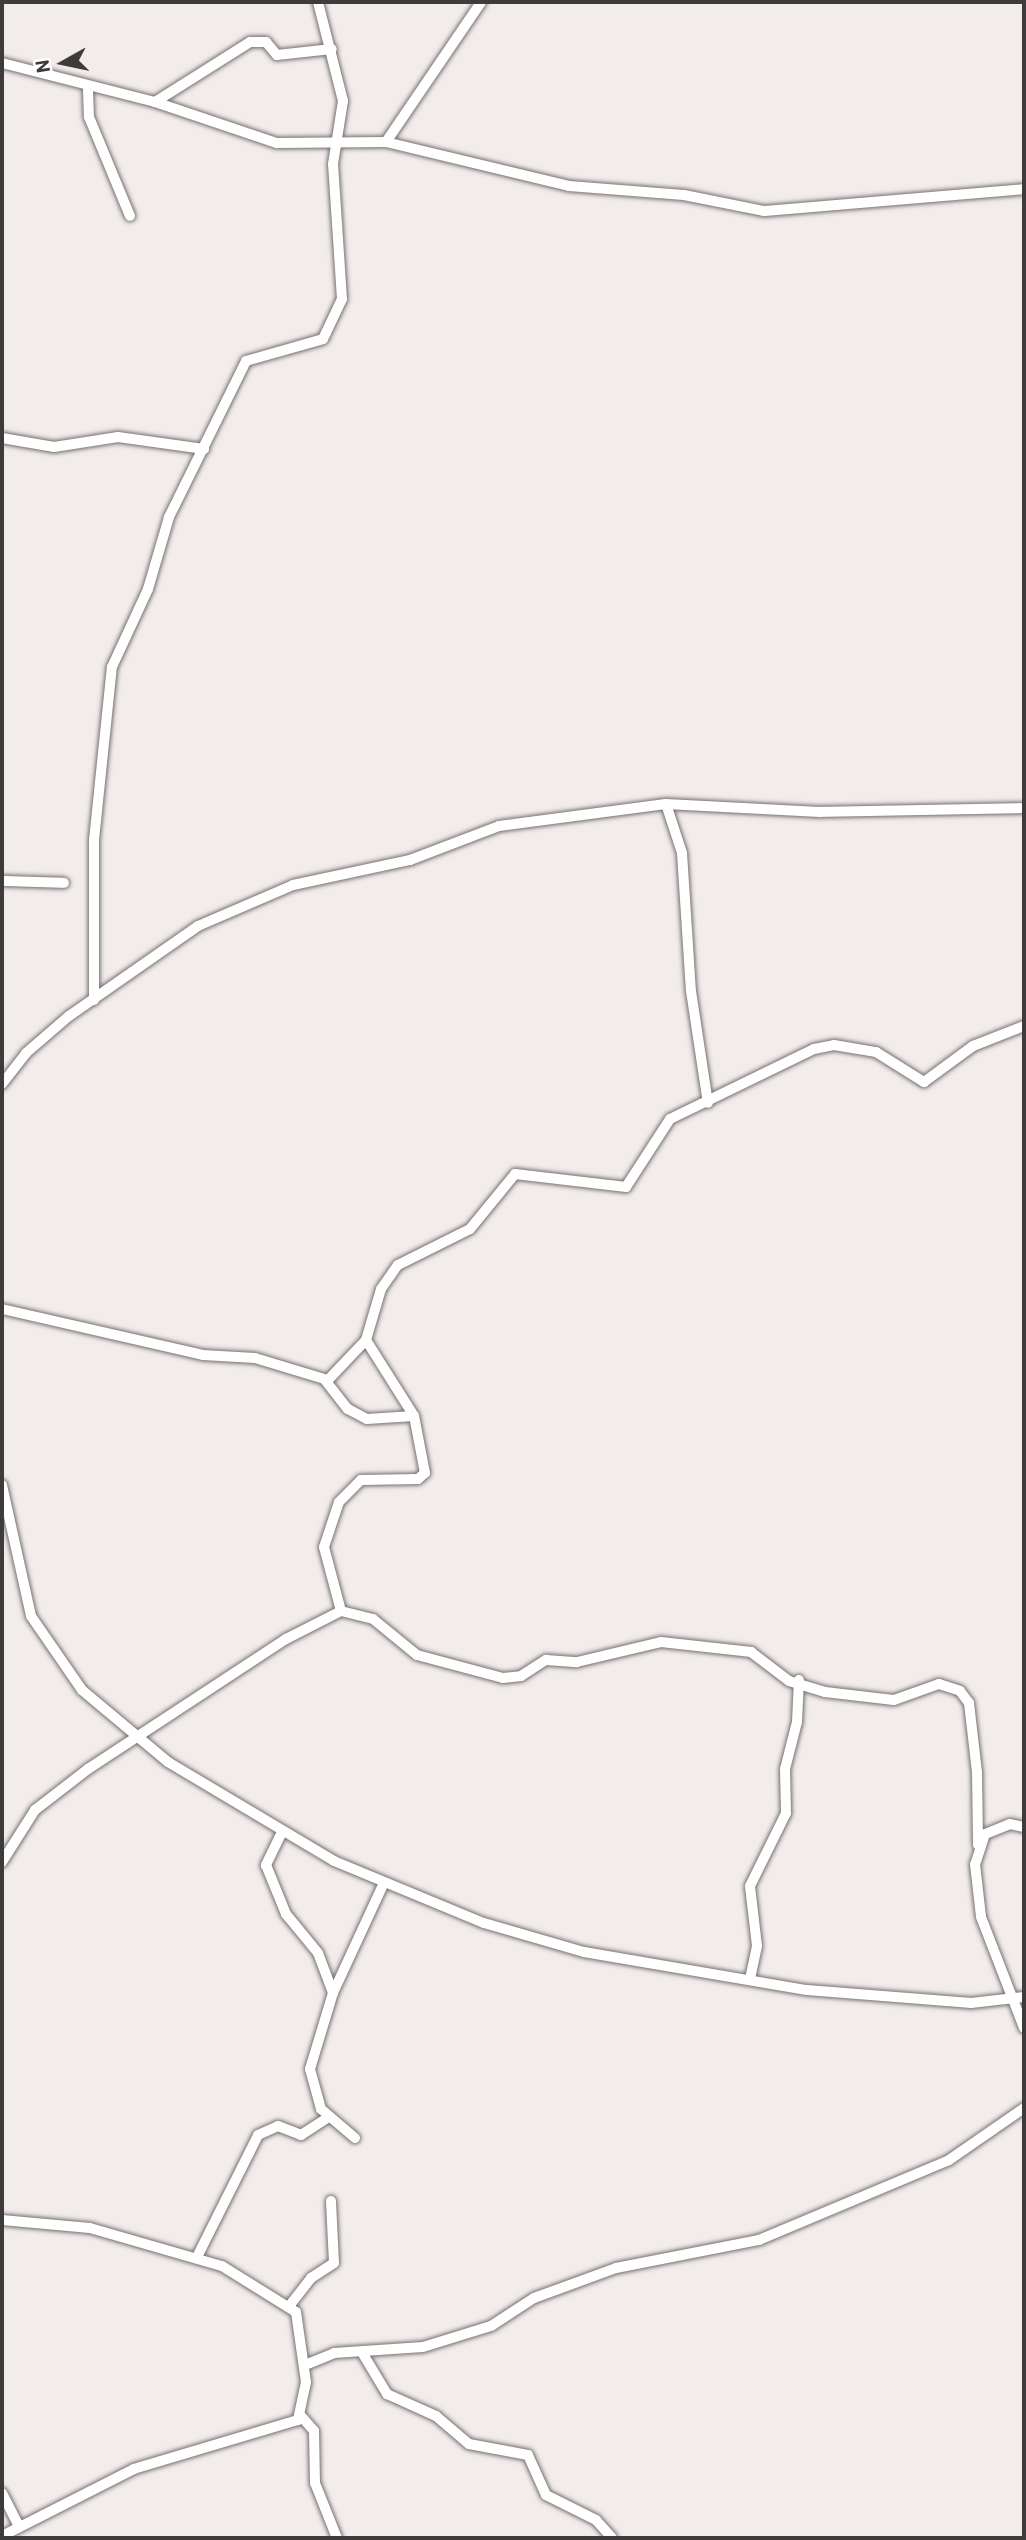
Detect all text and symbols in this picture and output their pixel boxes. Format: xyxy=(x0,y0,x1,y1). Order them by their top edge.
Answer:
north arrow xyxy=(28,28,98,98)
text: N xyxy=(29,58,54,74)

